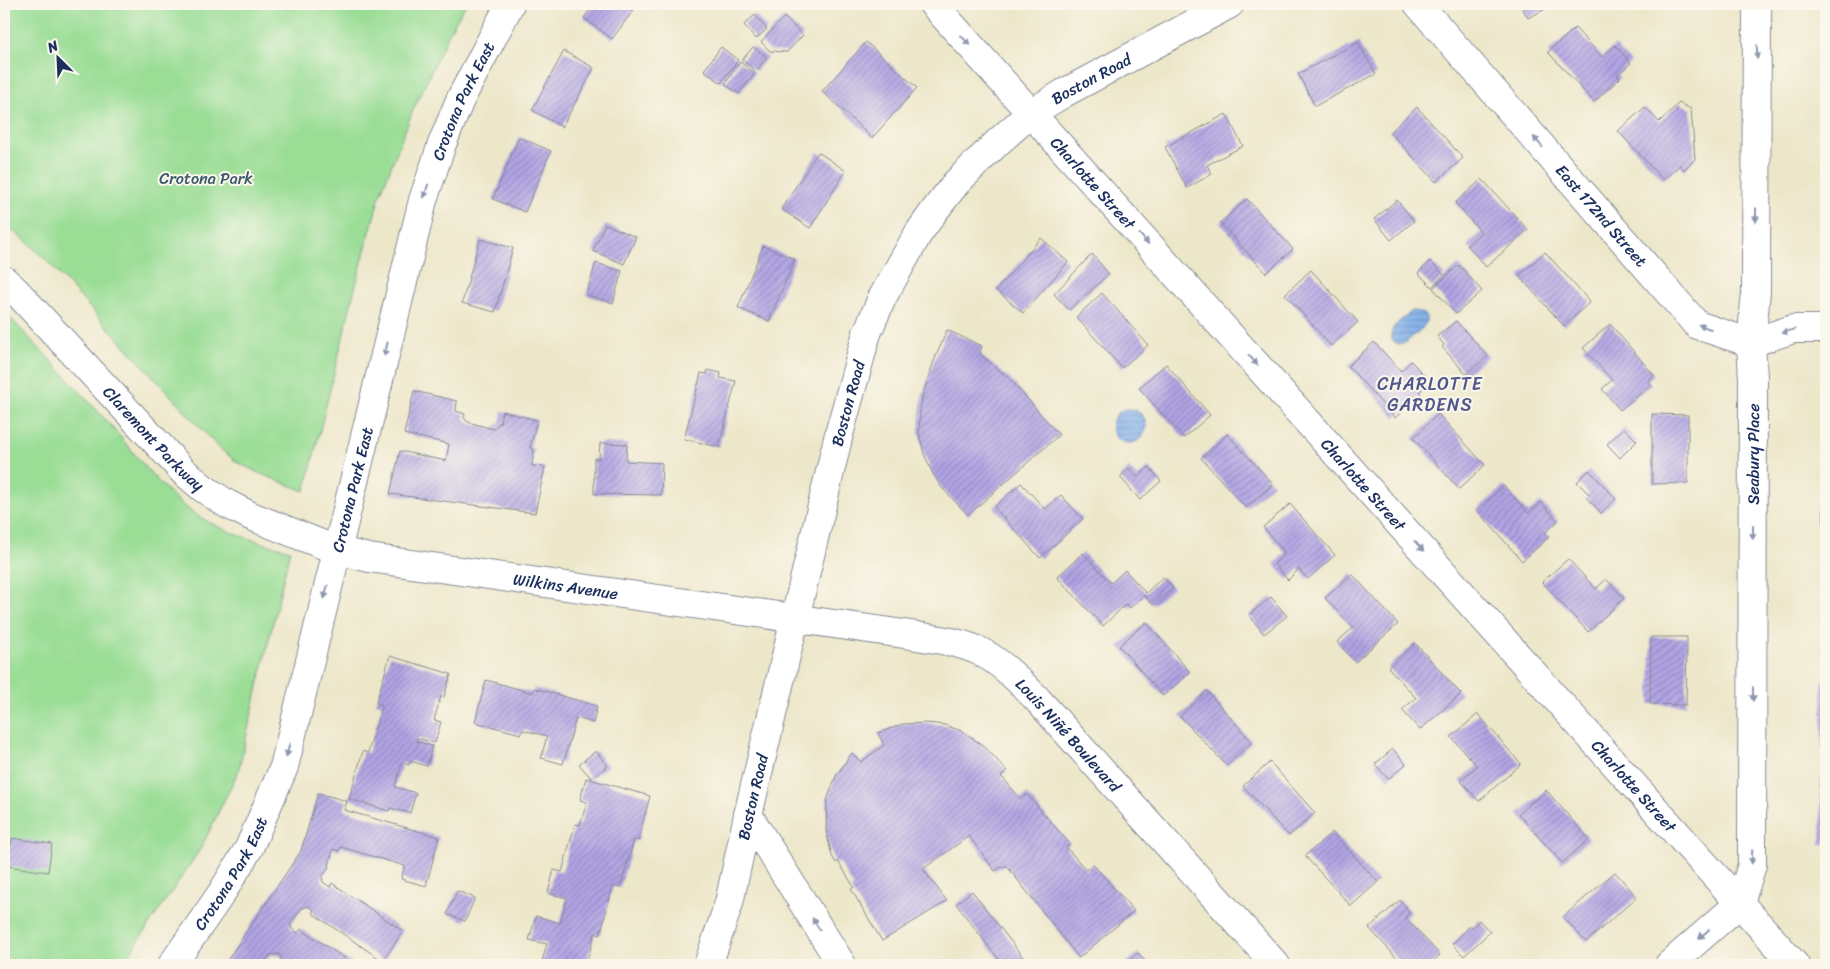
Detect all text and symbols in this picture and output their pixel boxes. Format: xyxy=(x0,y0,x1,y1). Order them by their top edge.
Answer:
north arrow xyxy=(32,32,82,82)
text: N xyxy=(42,33,63,60)
one-way arrow xyxy=(959,33,971,45)
street label: Crotona Park East xyxy=(423,36,503,164)
street label: Boston Road xyxy=(1045,44,1138,112)
one-way arrow xyxy=(1753,45,1761,61)
street label: Charlotte Street xyxy=(1043,129,1144,236)
one-way arrow xyxy=(1533,136,1544,149)
street label: East 172nd Street xyxy=(1548,157,1655,274)
park label: Crotona Park xyxy=(159,164,253,193)
one-way arrow xyxy=(422,184,429,199)
one-way arrow xyxy=(1752,207,1760,223)
one-way arrow xyxy=(1138,233,1150,245)
one-way arrow xyxy=(1697,323,1712,331)
one-way arrow xyxy=(1780,327,1795,335)
one-way arrow xyxy=(382,341,390,356)
one-way arrow xyxy=(1247,354,1258,367)
street label: Boston Road xyxy=(822,356,874,449)
district label: CHARLOTTE GARDENS xyxy=(1377,368,1483,421)
street label: Claremont Parkway xyxy=(96,379,212,499)
street label: Seabury Place xyxy=(1738,403,1767,505)
street label: Crotona Park East xyxy=(323,424,381,555)
street label: Charlotte Street xyxy=(1314,431,1414,538)
one-way arrow xyxy=(1749,524,1757,540)
one-way arrow xyxy=(1414,540,1425,553)
street label: Wilkins Avenue xyxy=(511,564,620,608)
one-way arrow xyxy=(322,584,330,599)
street label: Louis Niñé Boulevard xyxy=(1009,670,1130,800)
one-way arrow xyxy=(1749,686,1757,702)
street label: Charlotte Street xyxy=(1584,732,1684,839)
one-way arrow xyxy=(284,742,292,757)
street label: Boston Road xyxy=(728,749,777,843)
street label: Crotona Park East xyxy=(186,812,275,936)
one-way arrow xyxy=(1747,849,1755,865)
one-way arrow xyxy=(811,917,821,931)
one-way arrow xyxy=(1698,929,1711,940)

